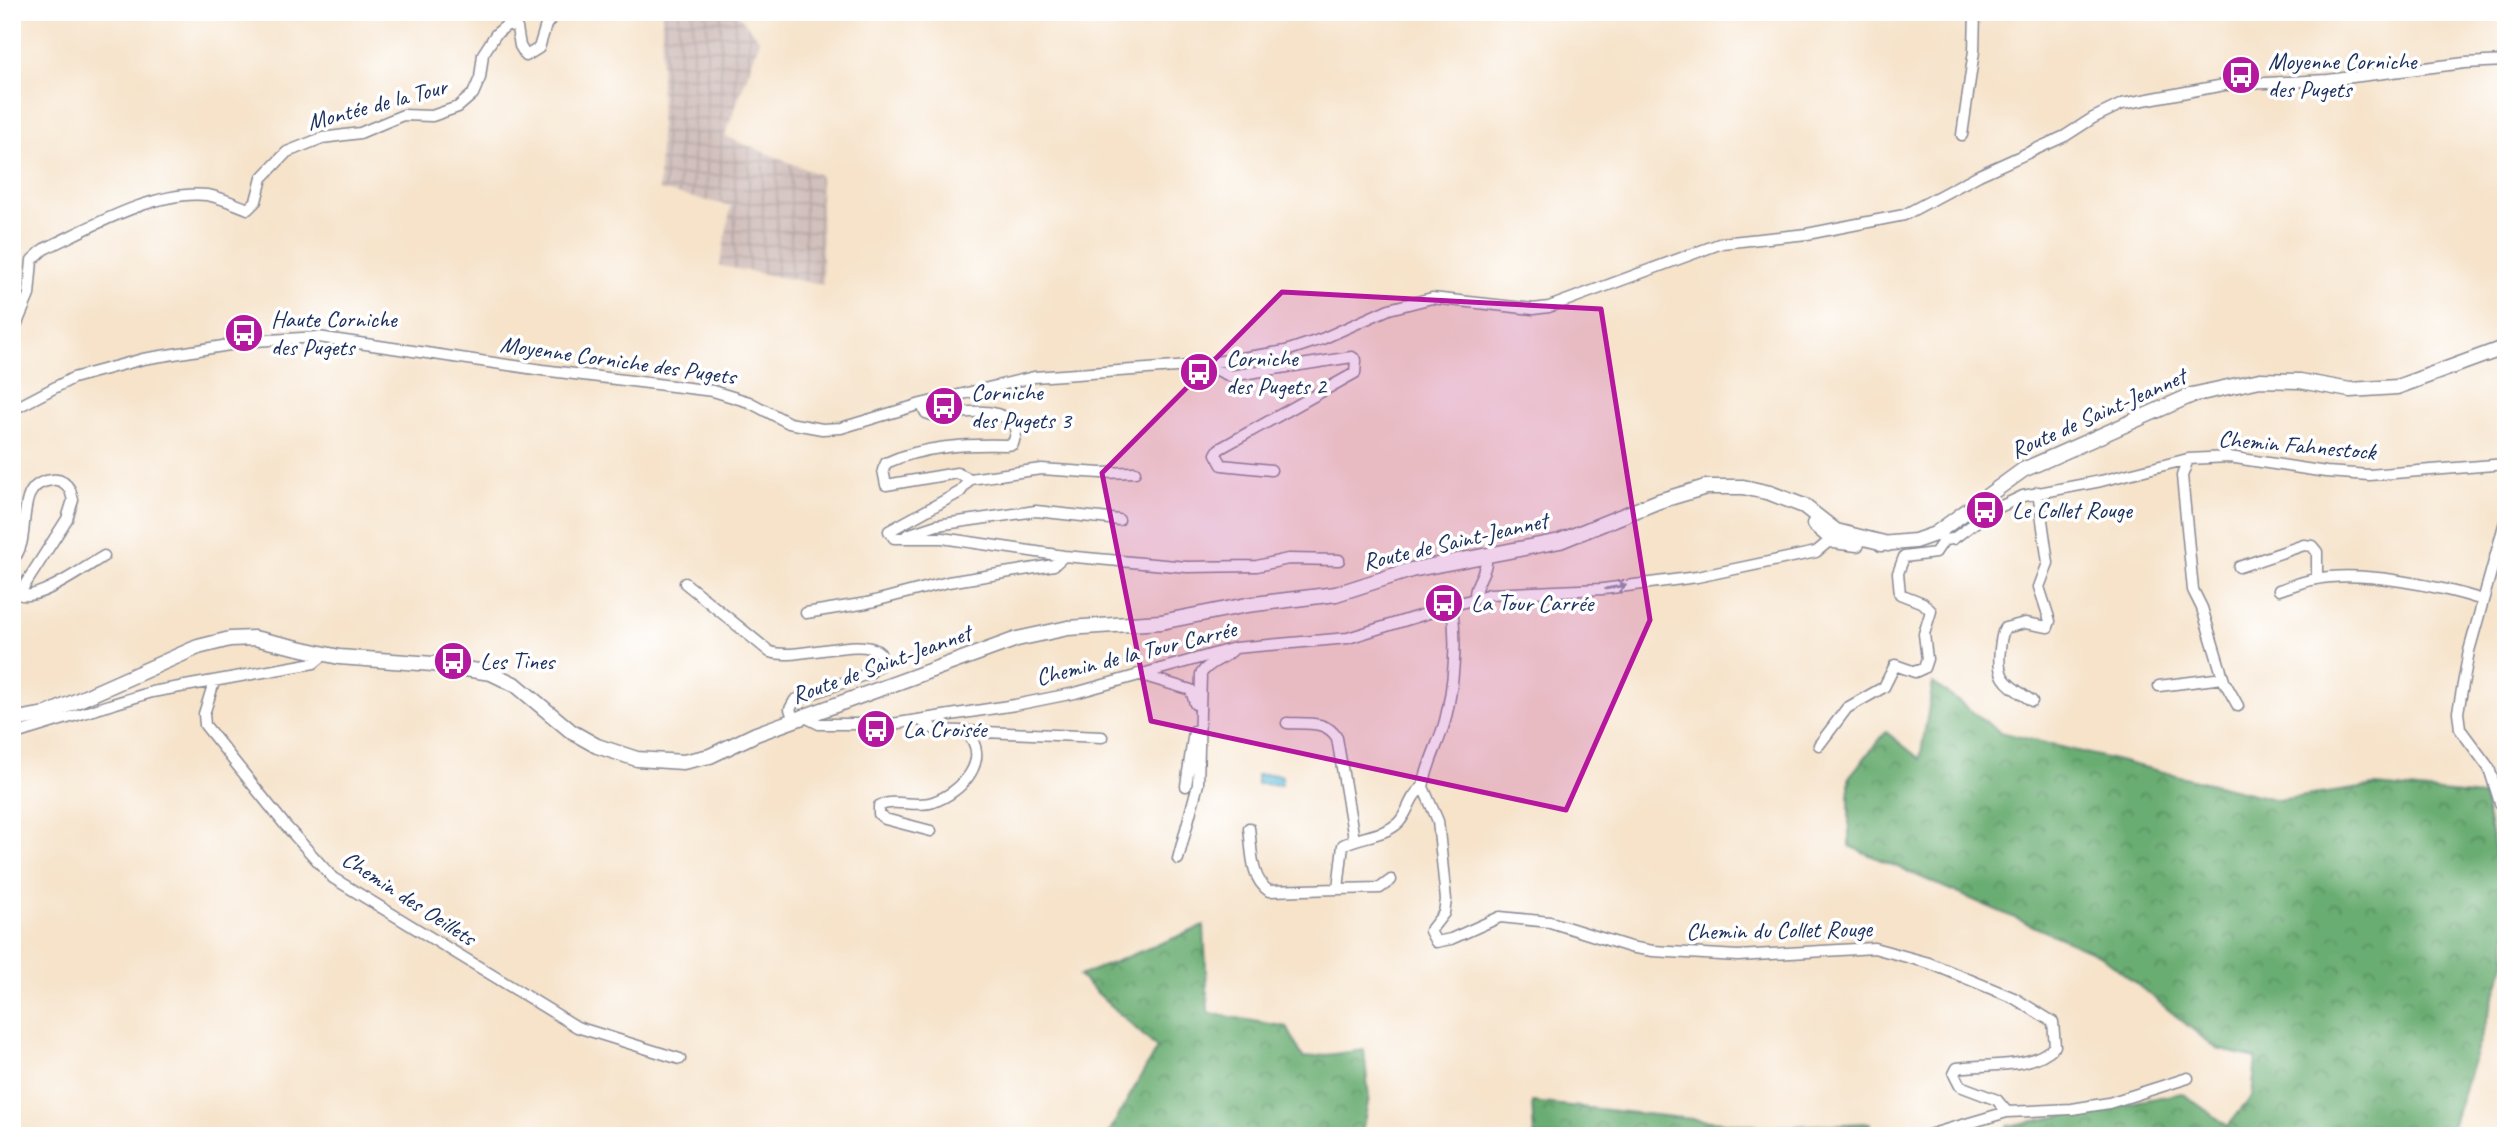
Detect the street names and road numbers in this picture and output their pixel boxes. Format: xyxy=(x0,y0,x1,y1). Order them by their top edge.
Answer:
street label: Montée de la Tour xyxy=(304,70,452,137)
street label: Moyenne Corniche des Pugets xyxy=(498,329,740,392)
street label: Route de Saint-Jeannet xyxy=(2006,360,2193,465)
street label: Chemin Fahnestock xyxy=(2217,423,2379,467)
street label: Route de Saint-Jeannet xyxy=(1360,504,1553,577)
street label: Chemin de la Tour Carrée xyxy=(1033,613,1241,692)
street label: Route de Saint-Jeannet xyxy=(787,617,978,710)
street label: Chemin des Oeillets xyxy=(336,844,483,953)
street label: Chemin du Collet Rouge xyxy=(1686,913,1874,947)

